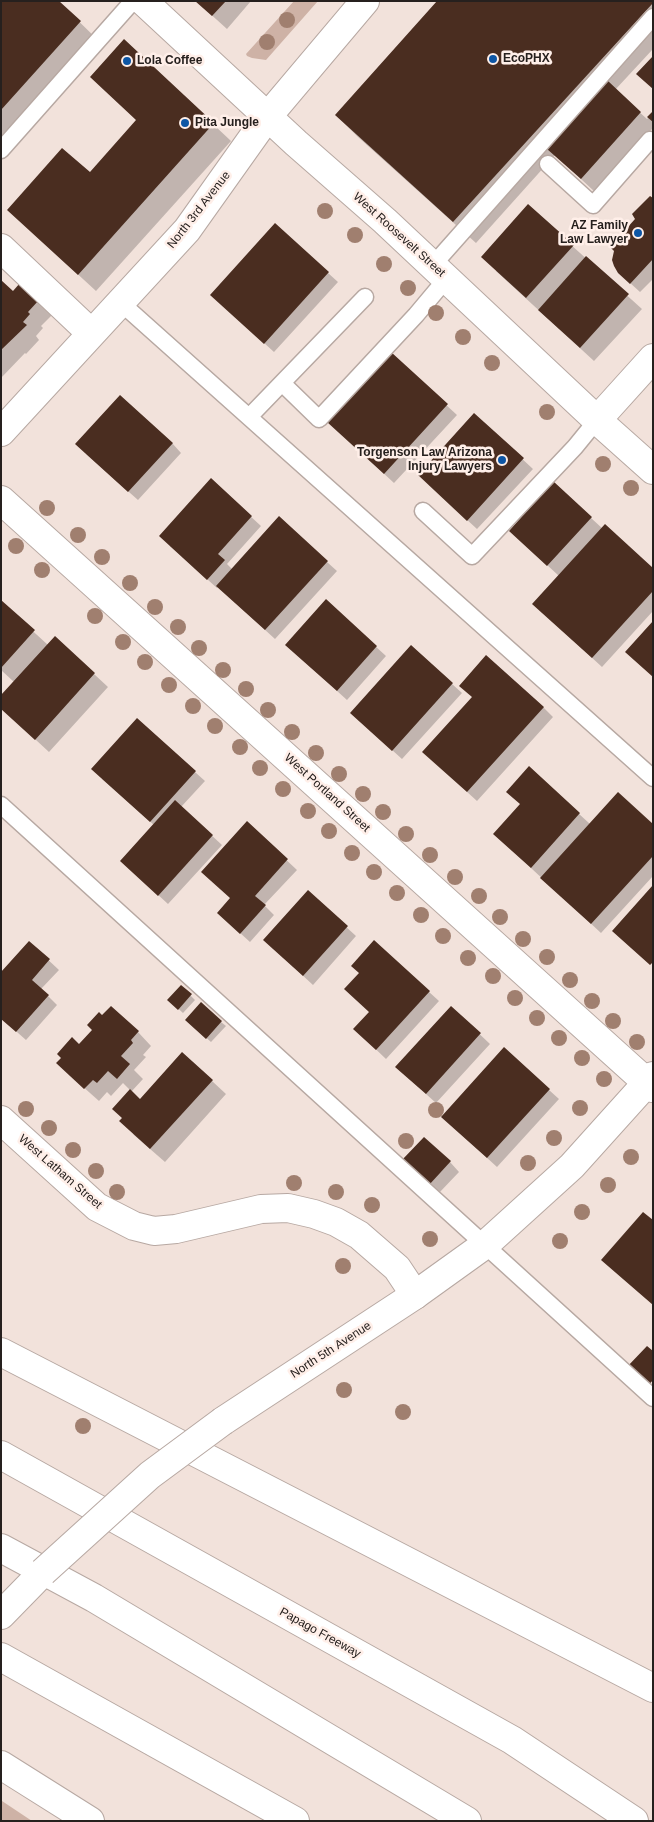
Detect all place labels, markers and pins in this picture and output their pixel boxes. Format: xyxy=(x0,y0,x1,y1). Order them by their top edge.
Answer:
place label: EcoPHX xyxy=(503,52,550,66)
marker: EcoPHX xyxy=(487,53,499,65)
place label: Lola Coffee xyxy=(137,54,202,68)
marker: Lola Coffee xyxy=(121,55,133,67)
place label: Pita Jungle xyxy=(195,116,259,130)
marker: Pita Jungle xyxy=(179,117,191,129)
place label: AZ Family Law Lawyer xyxy=(560,219,628,247)
marker: AZ Family Law Lawyer xyxy=(632,227,644,239)
place label: Torgenson Law Arizona Injury Lawyers xyxy=(357,446,492,474)
marker: Torgenson Law Arizona Injury Lawyers xyxy=(496,454,508,466)

